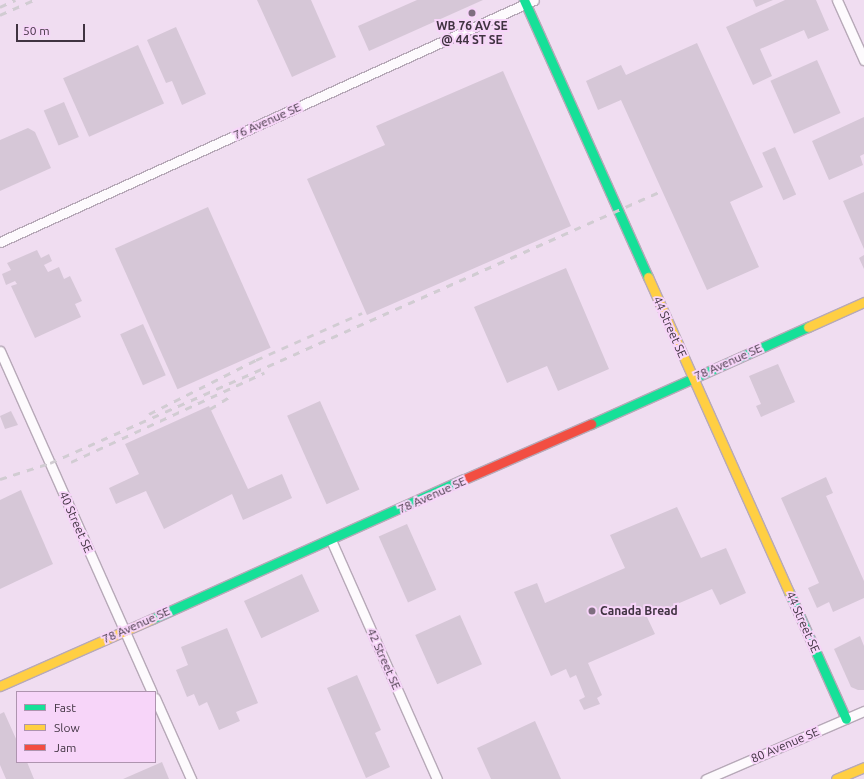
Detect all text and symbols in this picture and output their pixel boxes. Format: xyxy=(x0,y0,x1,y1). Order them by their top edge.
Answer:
marker: WB 76 AV SE @ 44 ST SE xyxy=(467,8,477,18)
scale bar xyxy=(18,16,87,42)
place label: WB 76 AV SE @ 44 ST SE xyxy=(436,19,508,47)
text: 50 m xyxy=(23,24,50,37)
street label: 76 Avenue SE xyxy=(231,100,303,142)
street label: 44 Street SE xyxy=(650,294,690,360)
street label: 78 Avenue SE xyxy=(692,341,764,383)
street label: 78 Avenue SE xyxy=(396,474,468,516)
street label: 40 Street SE xyxy=(56,489,96,555)
street label: 44 Street SE xyxy=(783,589,823,655)
street label: 78 Avenue SE xyxy=(100,604,172,646)
place label: Canada Bread xyxy=(600,604,678,618)
marker: Canada Bread xyxy=(587,606,597,616)
street label: 42 Street SE xyxy=(364,626,404,692)
legend xyxy=(16,691,156,763)
text: Fast xyxy=(54,701,76,714)
text: Slow xyxy=(54,721,80,734)
street label: 80 Avenue SE xyxy=(749,724,821,766)
text: Jam xyxy=(54,741,76,754)

